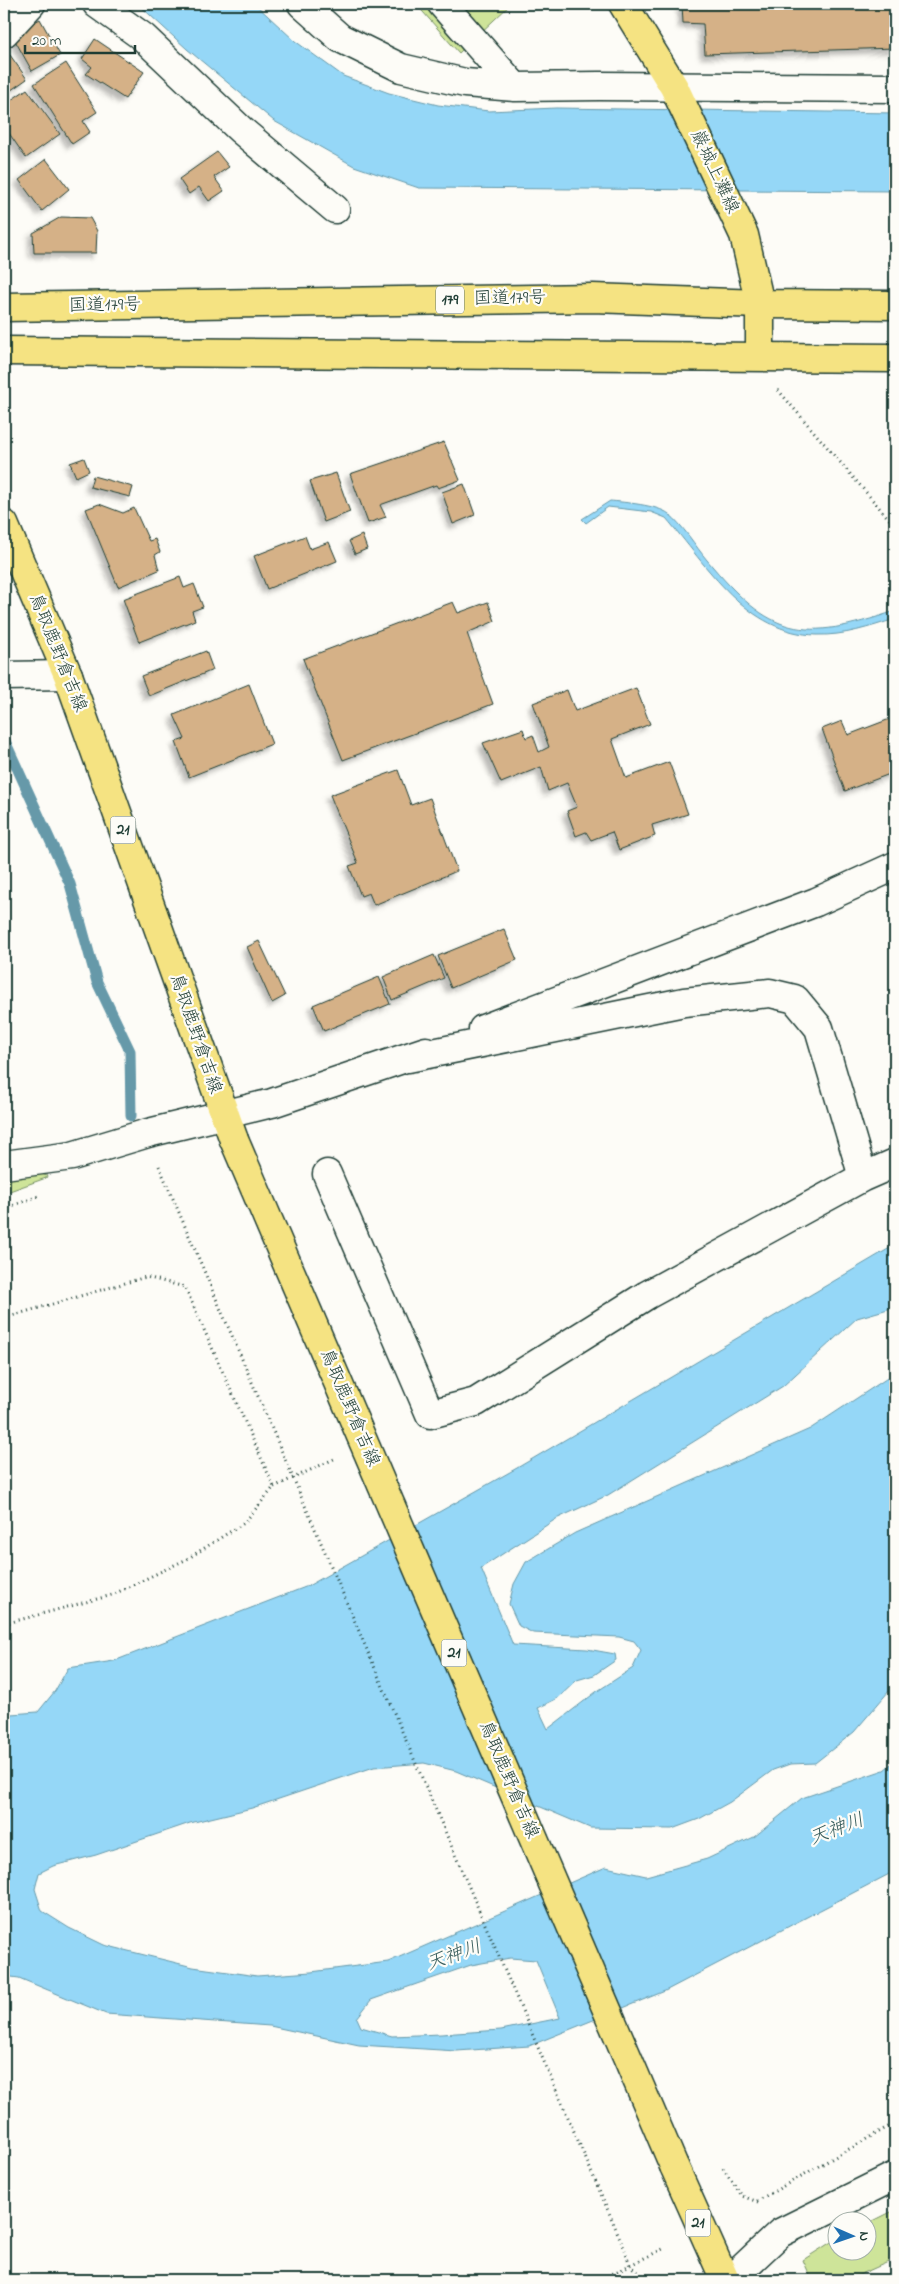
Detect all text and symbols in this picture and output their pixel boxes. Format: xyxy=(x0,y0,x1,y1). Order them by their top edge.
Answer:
scale bar xyxy=(25,22,135,54)
text: 20 m xyxy=(32,30,62,52)
street label: 巌城上灘線 xyxy=(683,126,745,218)
street label: 国道179号 xyxy=(473,285,547,313)
road number: 179 xyxy=(436,286,464,314)
street label: 国道179号 xyxy=(68,292,142,320)
street label: 鳥取鹿野倉吉線 xyxy=(21,590,93,716)
road number: 21 xyxy=(110,816,136,844)
street label: 鳥取鹿野倉吉線 xyxy=(162,970,228,1098)
street label: 鳥取鹿野倉吉線 xyxy=(312,1345,386,1471)
road number: 21 xyxy=(442,1640,466,1666)
street label: 鳥取鹿野倉吉線 xyxy=(471,1717,545,1843)
water label: 天神川 xyxy=(806,1807,868,1853)
water label: 天神川 xyxy=(423,1934,485,1978)
road number: 21 xyxy=(686,2210,710,2236)
north arrow xyxy=(826,2212,876,2262)
text: N xyxy=(853,2231,874,2241)

